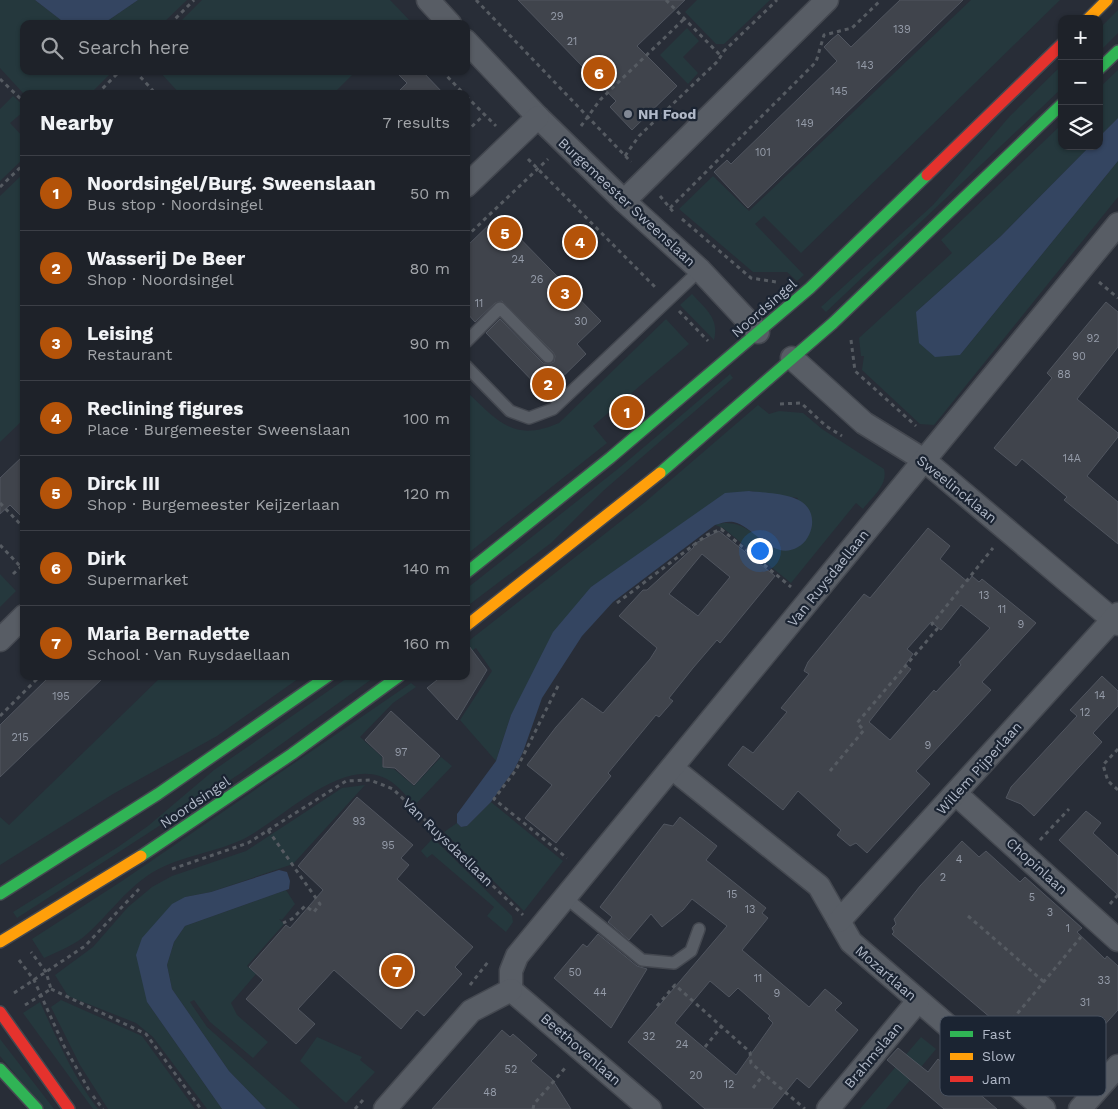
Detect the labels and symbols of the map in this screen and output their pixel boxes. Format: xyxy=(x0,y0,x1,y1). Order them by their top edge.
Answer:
house number: 29 xyxy=(550,10,564,23)
house number: 139 xyxy=(893,23,911,36)
house number: 21 xyxy=(567,35,577,48)
pin: 6 xyxy=(583,54,615,92)
house number: 143 xyxy=(856,59,874,72)
house number: 145 xyxy=(830,85,848,98)
place label: NH Food xyxy=(638,106,696,122)
marker: NH Food xyxy=(622,108,634,120)
house number: 149 xyxy=(796,117,814,130)
street label: Burgemeester Sweenslaan xyxy=(555,134,699,270)
house number: 101 xyxy=(755,146,771,159)
pin: 5 xyxy=(489,214,521,252)
pin: 4 xyxy=(564,223,596,261)
house number: 24 xyxy=(512,253,525,266)
house number: 26 xyxy=(530,273,544,286)
pin: 3 xyxy=(549,274,581,312)
street label: Noordsingel xyxy=(728,275,800,341)
house number: 11 xyxy=(475,297,483,310)
house number: 30 xyxy=(574,315,588,328)
house number: 92 xyxy=(1086,332,1100,345)
house number: 90 xyxy=(1072,350,1086,363)
pin: 2 xyxy=(532,365,564,403)
house number: 88 xyxy=(1057,368,1071,381)
pin: 1 xyxy=(611,393,643,431)
street label: Sweelincklaan xyxy=(914,452,1000,526)
house number: 14A xyxy=(1063,452,1081,465)
street label: Van Ruysdaellaan xyxy=(784,526,872,630)
your location xyxy=(747,538,773,564)
house number: 13 xyxy=(979,589,989,602)
house number: 11 xyxy=(998,603,1006,616)
house number: 9 xyxy=(1018,618,1025,631)
house number: 14 xyxy=(1094,689,1106,702)
house number: 195 xyxy=(52,690,70,703)
house number: 12 xyxy=(1080,706,1090,719)
street label: Willem Pijperlaan xyxy=(933,718,1025,818)
house number: 215 xyxy=(11,731,29,744)
house number: 9 xyxy=(925,739,932,752)
house number: 97 xyxy=(395,746,407,759)
street label: Noordsingel xyxy=(157,772,234,831)
street label: Van Ruysdaellaan xyxy=(399,795,497,889)
house number: 93 xyxy=(353,815,365,828)
street label: Chopinlaan xyxy=(1003,834,1071,898)
house number: 95 xyxy=(381,839,395,852)
house number: 4 xyxy=(956,853,963,866)
house number: 2 xyxy=(940,871,946,884)
house number: 15 xyxy=(727,888,737,901)
house number: 5 xyxy=(1029,891,1035,904)
house number: 13 xyxy=(745,903,755,916)
house number: 3 xyxy=(1047,906,1053,919)
house number: 1 xyxy=(1066,922,1070,935)
street label: Mozartlaan xyxy=(852,942,920,1004)
pin: 7 xyxy=(381,952,413,990)
house number: 50 xyxy=(568,966,582,979)
house number: 11 xyxy=(754,972,762,985)
house number: 33 xyxy=(1098,974,1110,987)
house number: 44 xyxy=(593,986,607,999)
house number: 9 xyxy=(774,987,781,1000)
house number: 31 xyxy=(1080,996,1090,1009)
street label: Beethovenlaan xyxy=(538,1010,624,1088)
legend xyxy=(940,1016,1106,1096)
street label: Brahmslaan xyxy=(841,1019,905,1091)
text: Fast xyxy=(982,1026,1011,1042)
house number: 32 xyxy=(643,1030,655,1043)
house number: 24 xyxy=(676,1038,689,1051)
text: Slow xyxy=(982,1048,1015,1064)
house number: 52 xyxy=(505,1063,517,1076)
house number: 20 xyxy=(689,1069,703,1082)
text: Jam xyxy=(982,1071,1011,1087)
house number: 12 xyxy=(724,1078,734,1091)
house number: 48 xyxy=(483,1086,497,1099)

